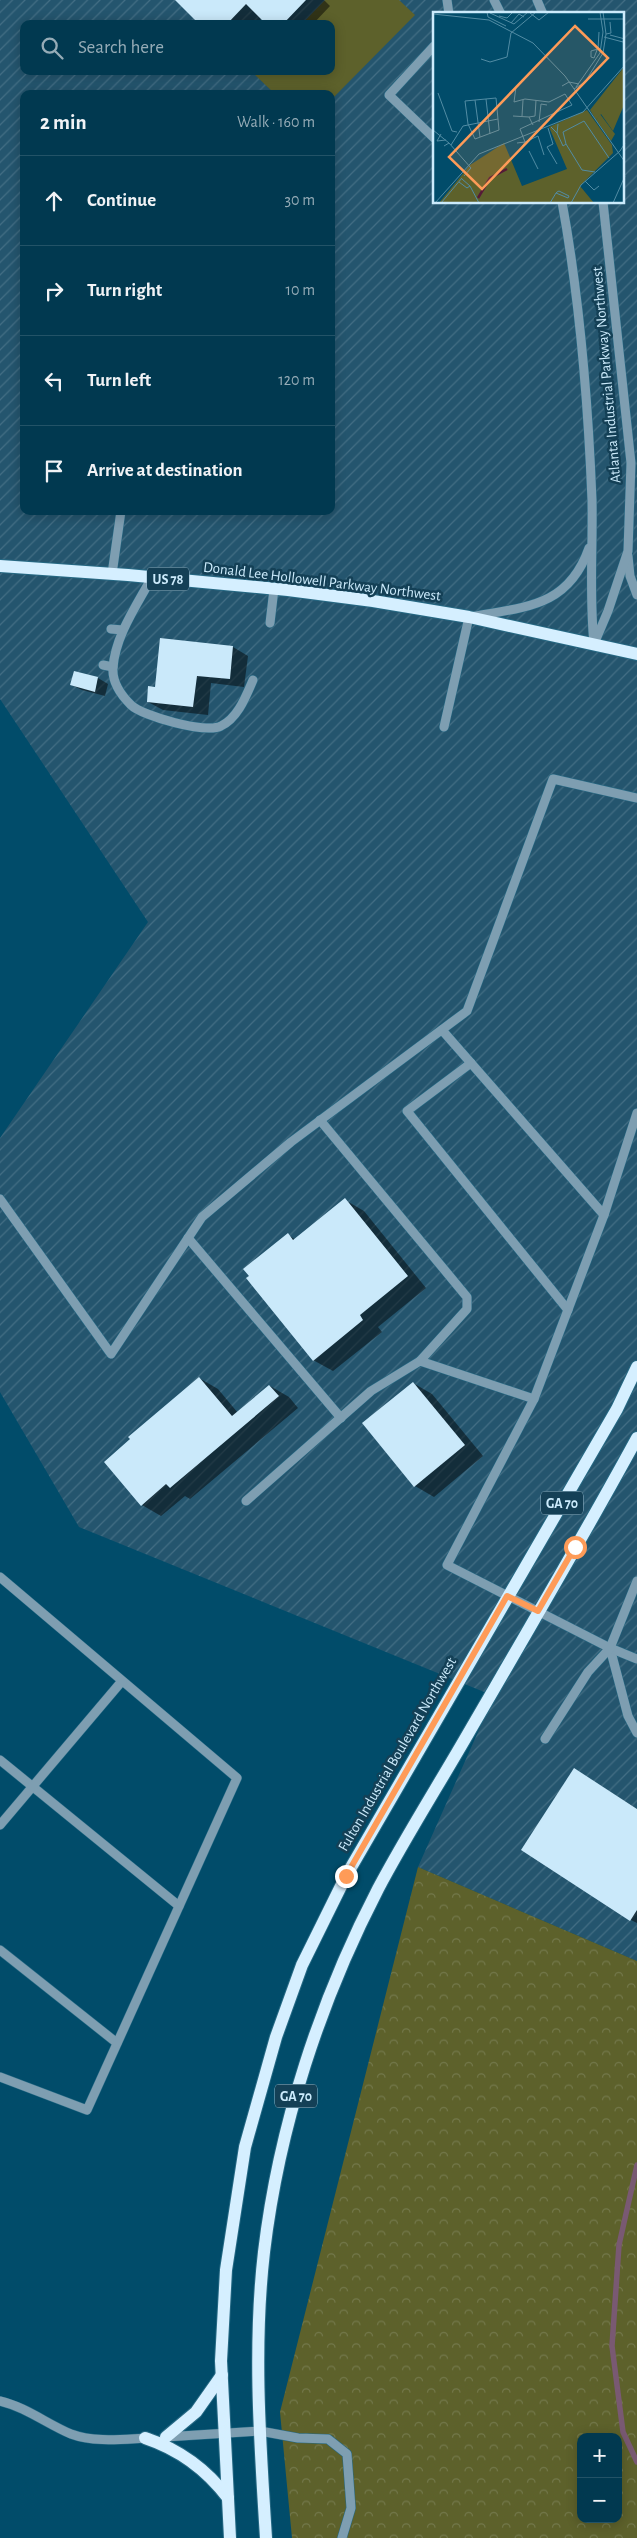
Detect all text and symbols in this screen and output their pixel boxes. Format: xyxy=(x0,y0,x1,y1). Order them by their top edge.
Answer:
inset map xyxy=(433,12,624,204)
search box xyxy=(20,20,335,75)
icon: search xyxy=(38,34,66,62)
text: Search here xyxy=(78,38,164,57)
text: 2 min xyxy=(40,112,87,133)
text: Walk · 160 m xyxy=(237,114,315,130)
icon: ahead xyxy=(40,187,68,215)
text: Continue xyxy=(87,191,156,210)
text: 30 m xyxy=(285,192,315,208)
street label: Atlanta Industrial Parkway Northwest xyxy=(590,266,623,484)
icon: right xyxy=(40,277,68,305)
text: Turn right xyxy=(87,281,162,300)
text: 10 m xyxy=(286,282,315,298)
icon: left xyxy=(40,367,68,395)
text: Turn left xyxy=(87,371,151,390)
text: 120 m xyxy=(278,372,315,388)
icon: arrive xyxy=(40,457,68,485)
text: Arrive at destination xyxy=(87,461,243,480)
street label: Donald Lee Hollowell Parkway Northwest xyxy=(202,559,442,604)
road number: US 78 xyxy=(147,568,189,590)
road number: GA 70 xyxy=(541,1492,583,1515)
route start xyxy=(564,1536,587,1559)
street label: Fulton Industrial Boulevard Northwest xyxy=(336,1655,459,1854)
route end xyxy=(335,1865,358,1888)
road number: GA 70 xyxy=(275,2084,317,2108)
map controls xyxy=(577,2433,622,2523)
button: + xyxy=(577,2433,622,2478)
button: − xyxy=(577,2478,622,2523)

